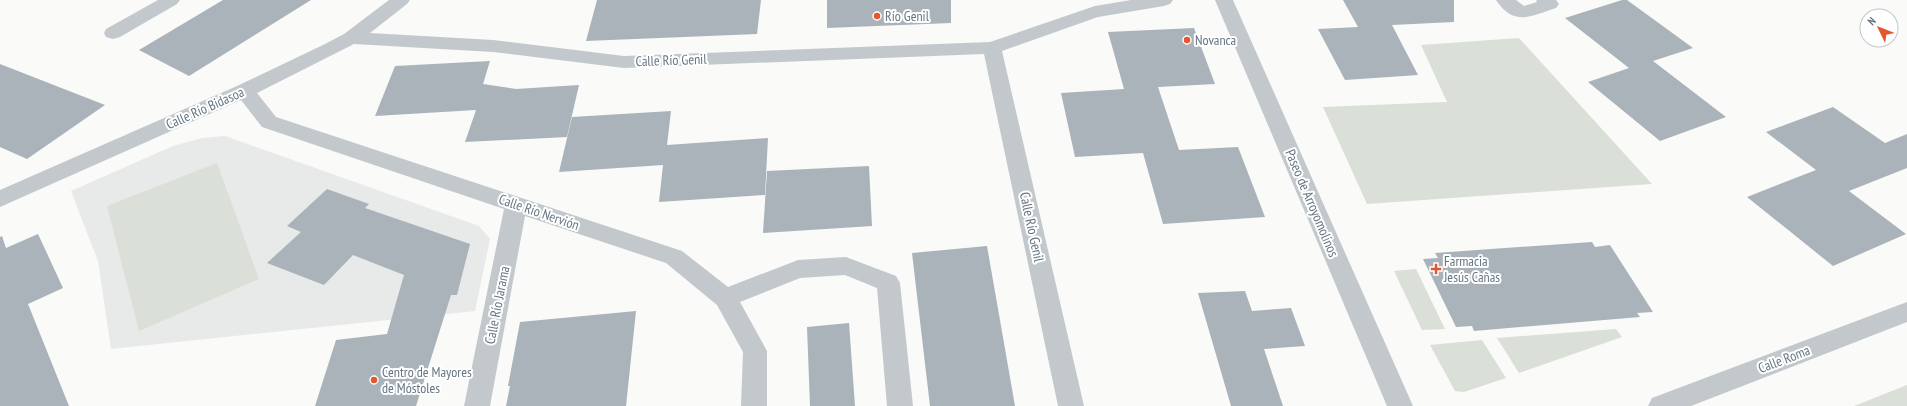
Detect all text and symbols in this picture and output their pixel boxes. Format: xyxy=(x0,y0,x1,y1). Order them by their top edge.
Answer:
place label: Río Genil xyxy=(885,7,930,25)
north arrow xyxy=(1859,8,1899,48)
marker: Río Genil xyxy=(872,11,882,21)
text: N xyxy=(1865,14,1879,28)
place label: Novanca xyxy=(1195,31,1236,49)
marker: Novanca xyxy=(1182,35,1192,45)
street label: Calle Río Genil xyxy=(635,50,708,70)
street label: Calle Río Bidasoa xyxy=(163,83,247,133)
street label: Paseo de Arroyomolinos xyxy=(1281,146,1343,260)
street label: Calle Río Nervión xyxy=(496,190,582,234)
street label: Calle Río Genil xyxy=(1016,190,1048,264)
place label: Farmacia Jesús Cañas xyxy=(1443,252,1500,286)
marker: Farmacia Jesús Cañas xyxy=(1431,264,1441,274)
street label: Calle Río Jarama xyxy=(481,265,513,345)
street label: Calle Roma xyxy=(1756,341,1812,377)
place label: Centro de Mayores de Móstoles xyxy=(382,363,472,397)
marker: Centro de Mayores de Móstoles xyxy=(369,375,379,385)

